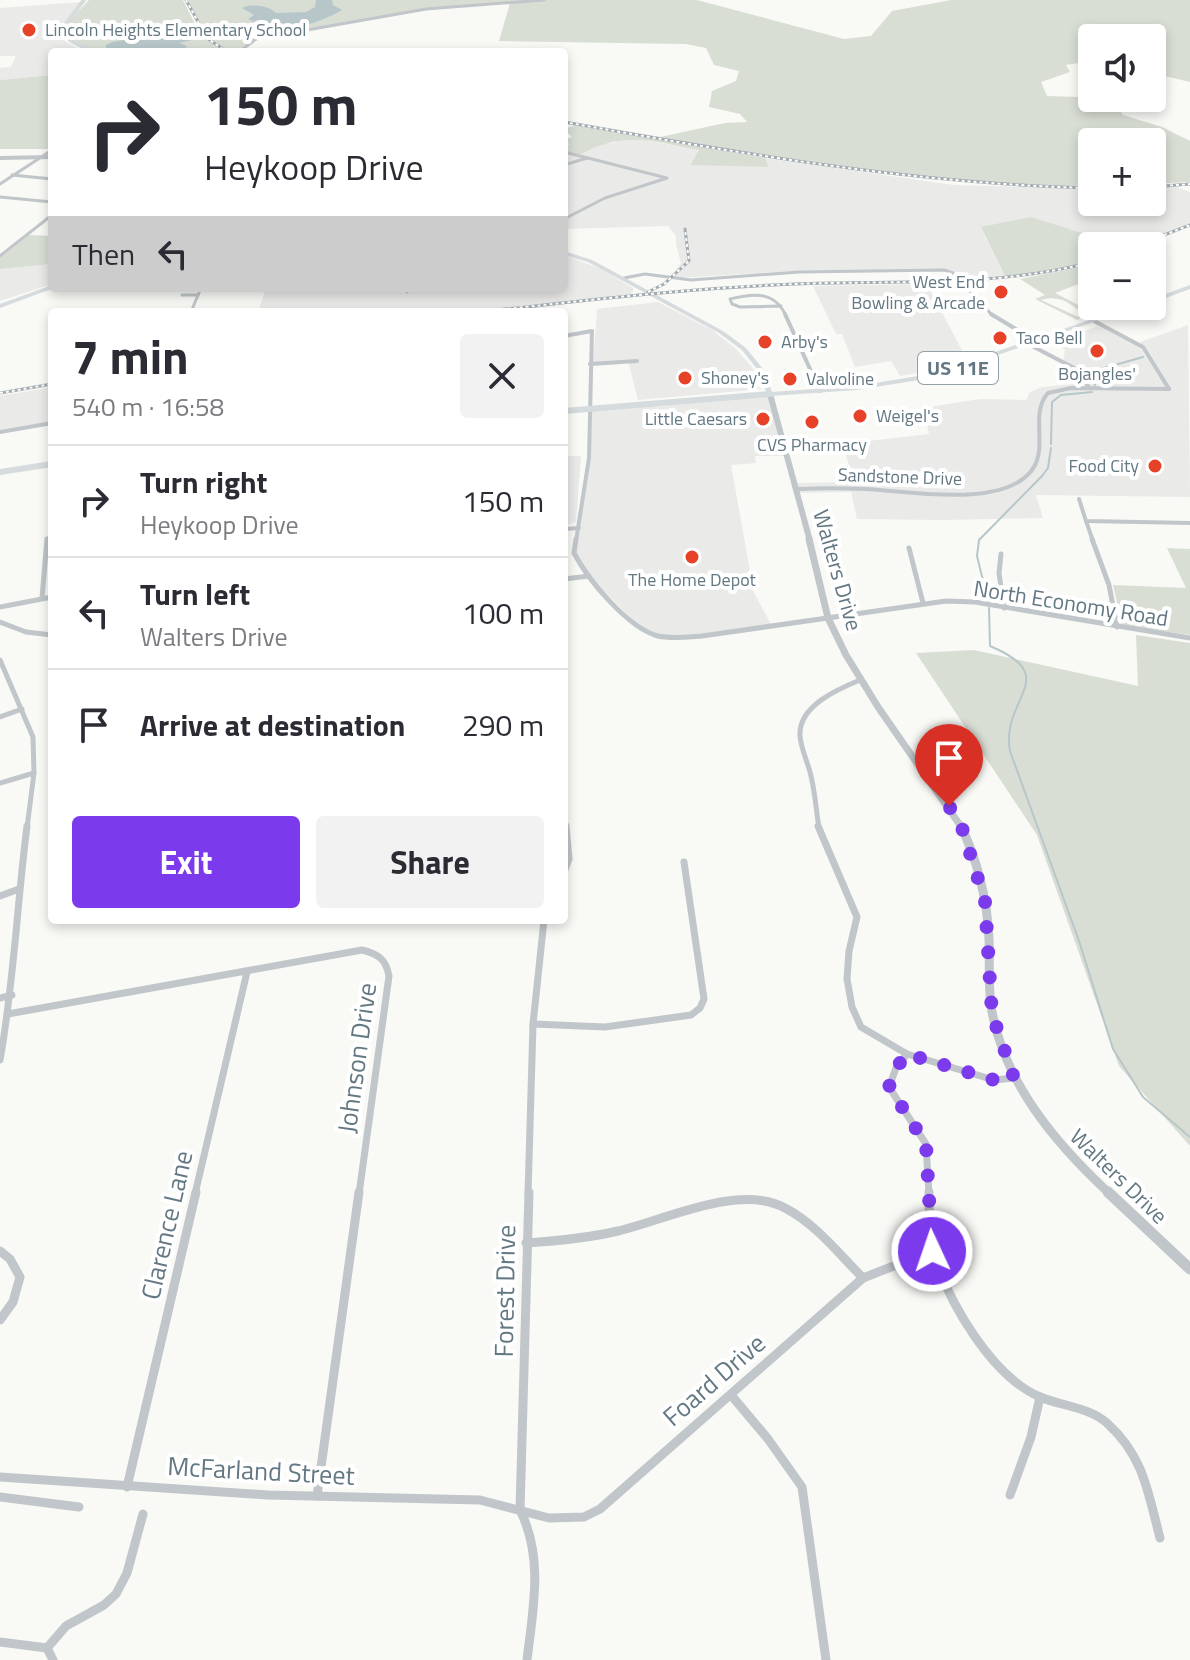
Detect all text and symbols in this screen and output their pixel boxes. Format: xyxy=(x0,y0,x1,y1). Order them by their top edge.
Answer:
place label: Lincoln Heights Elementary School xyxy=(45,16,306,43)
marker: Lincoln Heights Elementary School xyxy=(20,21,38,39)
map controls xyxy=(1078,24,1166,320)
button: sound xyxy=(1078,24,1166,112)
text: 150 m xyxy=(204,62,357,147)
icon: right xyxy=(72,80,176,184)
button: + xyxy=(1078,128,1166,216)
text: Heykoop Drive xyxy=(204,139,424,194)
text: Then xyxy=(72,231,135,277)
icon: left xyxy=(151,232,195,276)
button: − xyxy=(1078,232,1166,320)
place label: West End Bowling & Arcade xyxy=(851,268,985,316)
marker: West End Bowling & Arcade xyxy=(992,283,1010,301)
text: 7 min xyxy=(72,320,189,393)
place label: Taco Bell xyxy=(1016,324,1083,351)
place label: Arby's xyxy=(781,328,828,355)
marker: Taco Bell xyxy=(991,329,1009,347)
marker: Arby's xyxy=(756,333,774,351)
button: close xyxy=(460,334,544,418)
marker: Bojangles' xyxy=(1088,342,1106,360)
road number: US 11E xyxy=(918,352,998,384)
place label: Bojangles' xyxy=(1058,360,1136,387)
place label: Shoney's xyxy=(701,364,769,391)
place label: Valvoline xyxy=(806,365,874,392)
marker: Shoney's xyxy=(676,369,694,387)
marker: Valvoline xyxy=(781,370,799,388)
text: 540 m · 16:58 xyxy=(72,387,224,426)
place label: Weigel's xyxy=(876,402,939,429)
place label: Little Caesars xyxy=(645,405,747,432)
marker: Weigel's xyxy=(851,407,869,425)
marker: Little Caesars xyxy=(754,410,772,428)
marker: CVS Pharmacy xyxy=(803,413,821,431)
place label: CVS Pharmacy xyxy=(757,431,867,458)
place label: Food City xyxy=(1069,452,1139,479)
marker: Food City xyxy=(1146,457,1164,475)
text: Turn right xyxy=(140,459,268,505)
street label: Sandstone Drive xyxy=(837,461,963,492)
text: 150 m xyxy=(462,478,544,524)
icon: right xyxy=(72,479,116,523)
text: Heykoop Drive xyxy=(140,505,299,544)
street label: Walters Drive xyxy=(804,505,872,635)
marker: The Home Depot xyxy=(683,548,701,566)
place label: The Home Depot xyxy=(628,566,757,593)
text: Turn left xyxy=(140,571,250,617)
street label: North Economy Road xyxy=(971,571,1171,635)
text: 100 m xyxy=(462,590,544,636)
icon: left xyxy=(72,591,116,635)
text: Walters Drive xyxy=(140,617,288,656)
text: Arrive at destination xyxy=(140,702,405,748)
text: 290 m xyxy=(462,702,544,748)
icon: arrive xyxy=(72,703,116,747)
pin xyxy=(915,724,983,806)
icon: arrive xyxy=(927,736,971,780)
button: Exit xyxy=(72,816,300,908)
button: Share xyxy=(316,816,544,908)
street label: Johnson Drive xyxy=(327,980,386,1136)
street label: Walters Drive xyxy=(1062,1120,1176,1232)
street label: Clarence Lane xyxy=(130,1147,203,1303)
position arrow xyxy=(890,1209,974,1293)
street label: Forest Drive xyxy=(484,1224,525,1358)
street label: Foard Drive xyxy=(654,1324,774,1435)
street label: McFarland Street xyxy=(166,1446,356,1495)

